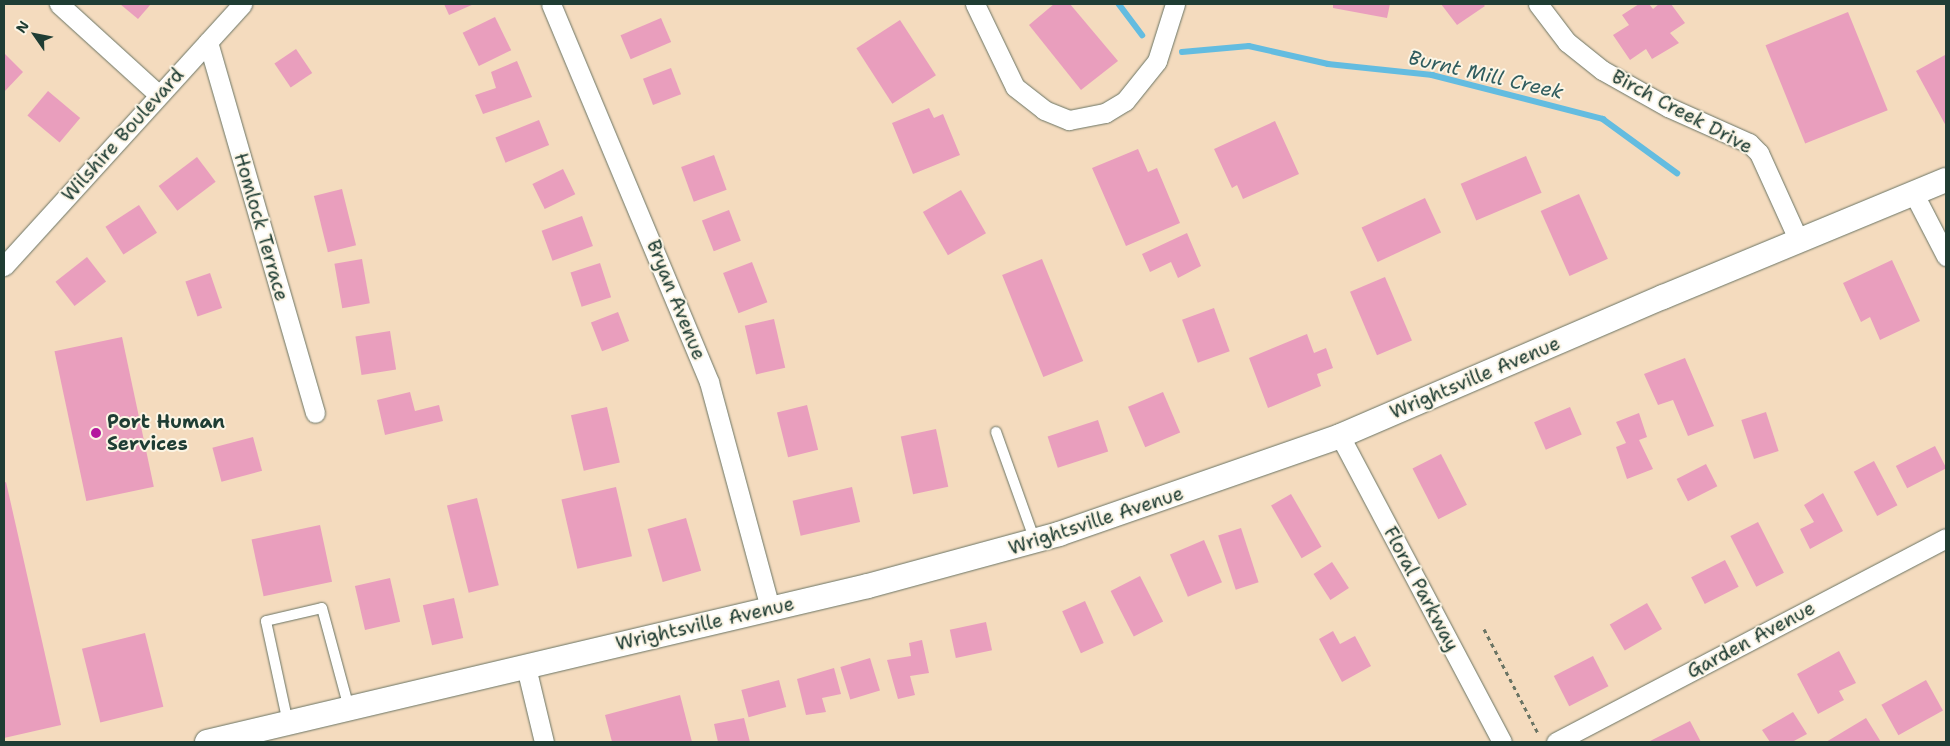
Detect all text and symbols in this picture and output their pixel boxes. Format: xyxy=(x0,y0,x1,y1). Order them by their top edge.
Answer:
north arrow xyxy=(10,10,60,60)
text: N xyxy=(12,17,33,36)
water label: Burnt Mill Creek xyxy=(1406,45,1566,105)
street label: Wilshire Boulevard xyxy=(57,64,189,206)
street label: Birch Creek Drive xyxy=(1608,65,1756,159)
street label: Homlock Terrace xyxy=(229,150,293,304)
street label: Bryan Avenue xyxy=(642,237,710,363)
street label: Wrightsville Avenue xyxy=(1387,332,1563,424)
place label: Port Human Services xyxy=(107,411,225,455)
marker: Port Human Services xyxy=(89,426,103,440)
street label: Wrightsville Avenue xyxy=(1006,482,1186,560)
street label: Floral Parkway xyxy=(1379,523,1463,655)
street label: Wrightsville Avenue xyxy=(614,592,796,656)
street label: Garden Avenue xyxy=(1683,597,1819,683)

